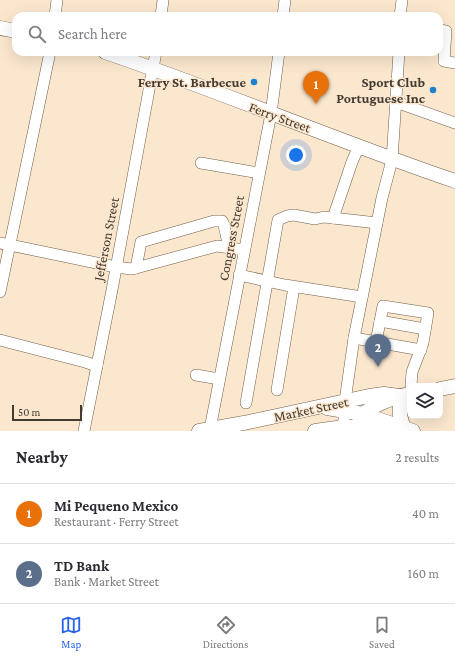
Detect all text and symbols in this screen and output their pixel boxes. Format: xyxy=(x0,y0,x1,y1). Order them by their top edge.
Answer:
search box xyxy=(12,12,443,56)
icon: search xyxy=(26,23,48,45)
text: Search here xyxy=(58,26,127,42)
pin: 1 xyxy=(303,71,329,104)
place label: Ferry St. Barbecue xyxy=(138,74,246,90)
place label: Sport Club Portuguese Inc xyxy=(336,74,426,106)
marker: Ferry St. Barbecue xyxy=(249,77,259,87)
marker: Sport Club Portuguese Inc xyxy=(428,85,438,95)
street label: Ferry Street xyxy=(247,98,313,136)
your location xyxy=(286,145,306,165)
street label: Congress Street xyxy=(215,194,247,282)
street label: Jefferson Street xyxy=(90,195,122,284)
pin: 2 xyxy=(365,334,391,367)
map controls xyxy=(407,383,443,419)
button: layers xyxy=(407,383,443,419)
street label: Market Street xyxy=(272,393,350,425)
scale bar xyxy=(12,403,82,422)
text: 50 m xyxy=(18,406,40,418)
text: Nearby xyxy=(16,448,68,467)
text: 2 results xyxy=(396,450,439,465)
text: Mi Pequeno Mexico xyxy=(54,498,178,514)
text: 1 xyxy=(27,506,31,521)
text: 40 m xyxy=(412,506,439,521)
text: Restaurant · Ferry Street xyxy=(54,514,179,529)
text: TD Bank xyxy=(54,558,109,574)
text: 2 xyxy=(26,566,32,581)
text: 160 m xyxy=(408,566,439,581)
text: Bank · Market Street xyxy=(54,574,159,589)
tab: Map xyxy=(60,614,82,650)
tab: Directions xyxy=(203,614,248,650)
tab: Saved xyxy=(369,614,395,650)

